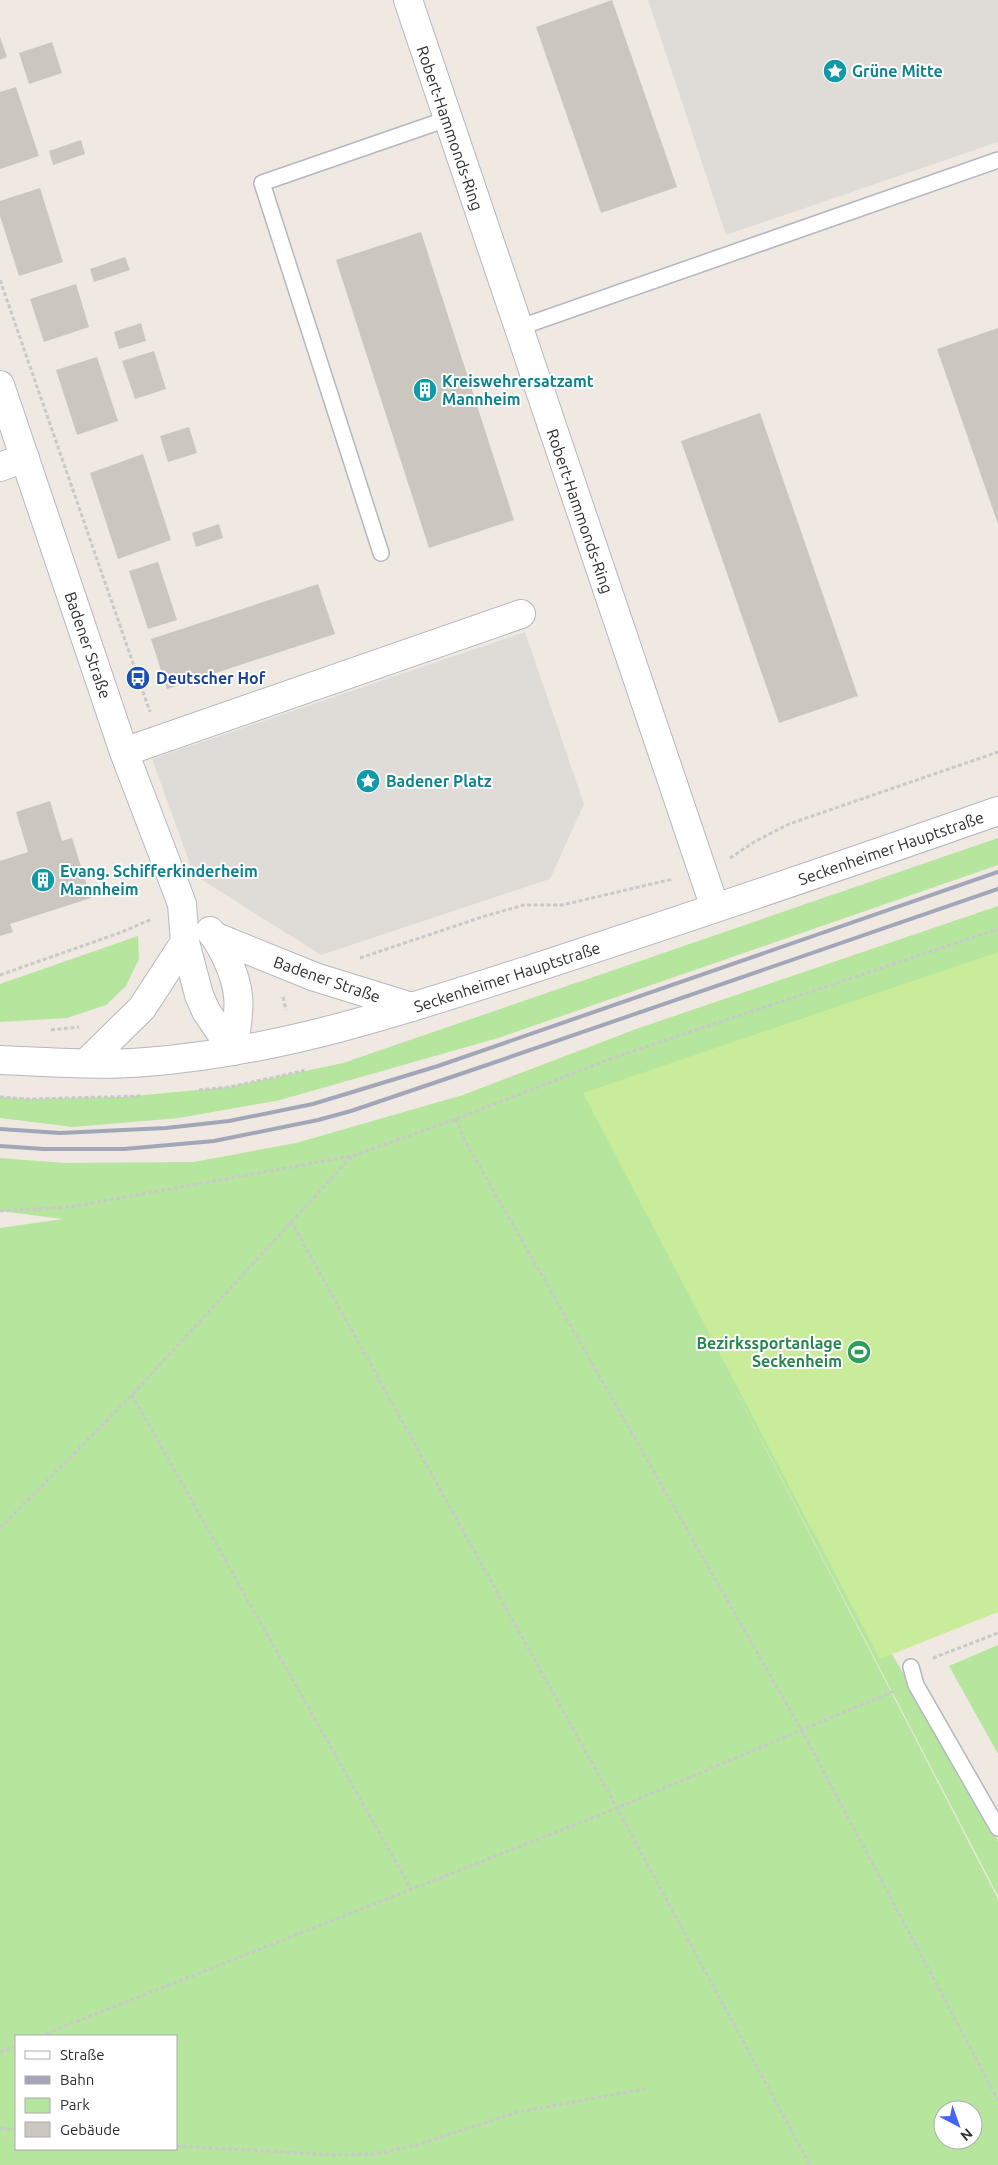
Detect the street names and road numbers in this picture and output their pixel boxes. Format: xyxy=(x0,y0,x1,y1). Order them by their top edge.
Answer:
street label: Robert-Hammonds-Ring xyxy=(413,43,487,213)
street label: Robert-Hammonds-Ring xyxy=(543,426,617,596)
street label: Badener Straße xyxy=(61,589,115,701)
street label: Seckenheimer Hauptstraße xyxy=(796,808,986,888)
street label: Seckenheimer Hauptstraße xyxy=(412,938,602,1016)
street label: Badener Straße xyxy=(271,952,383,1006)

